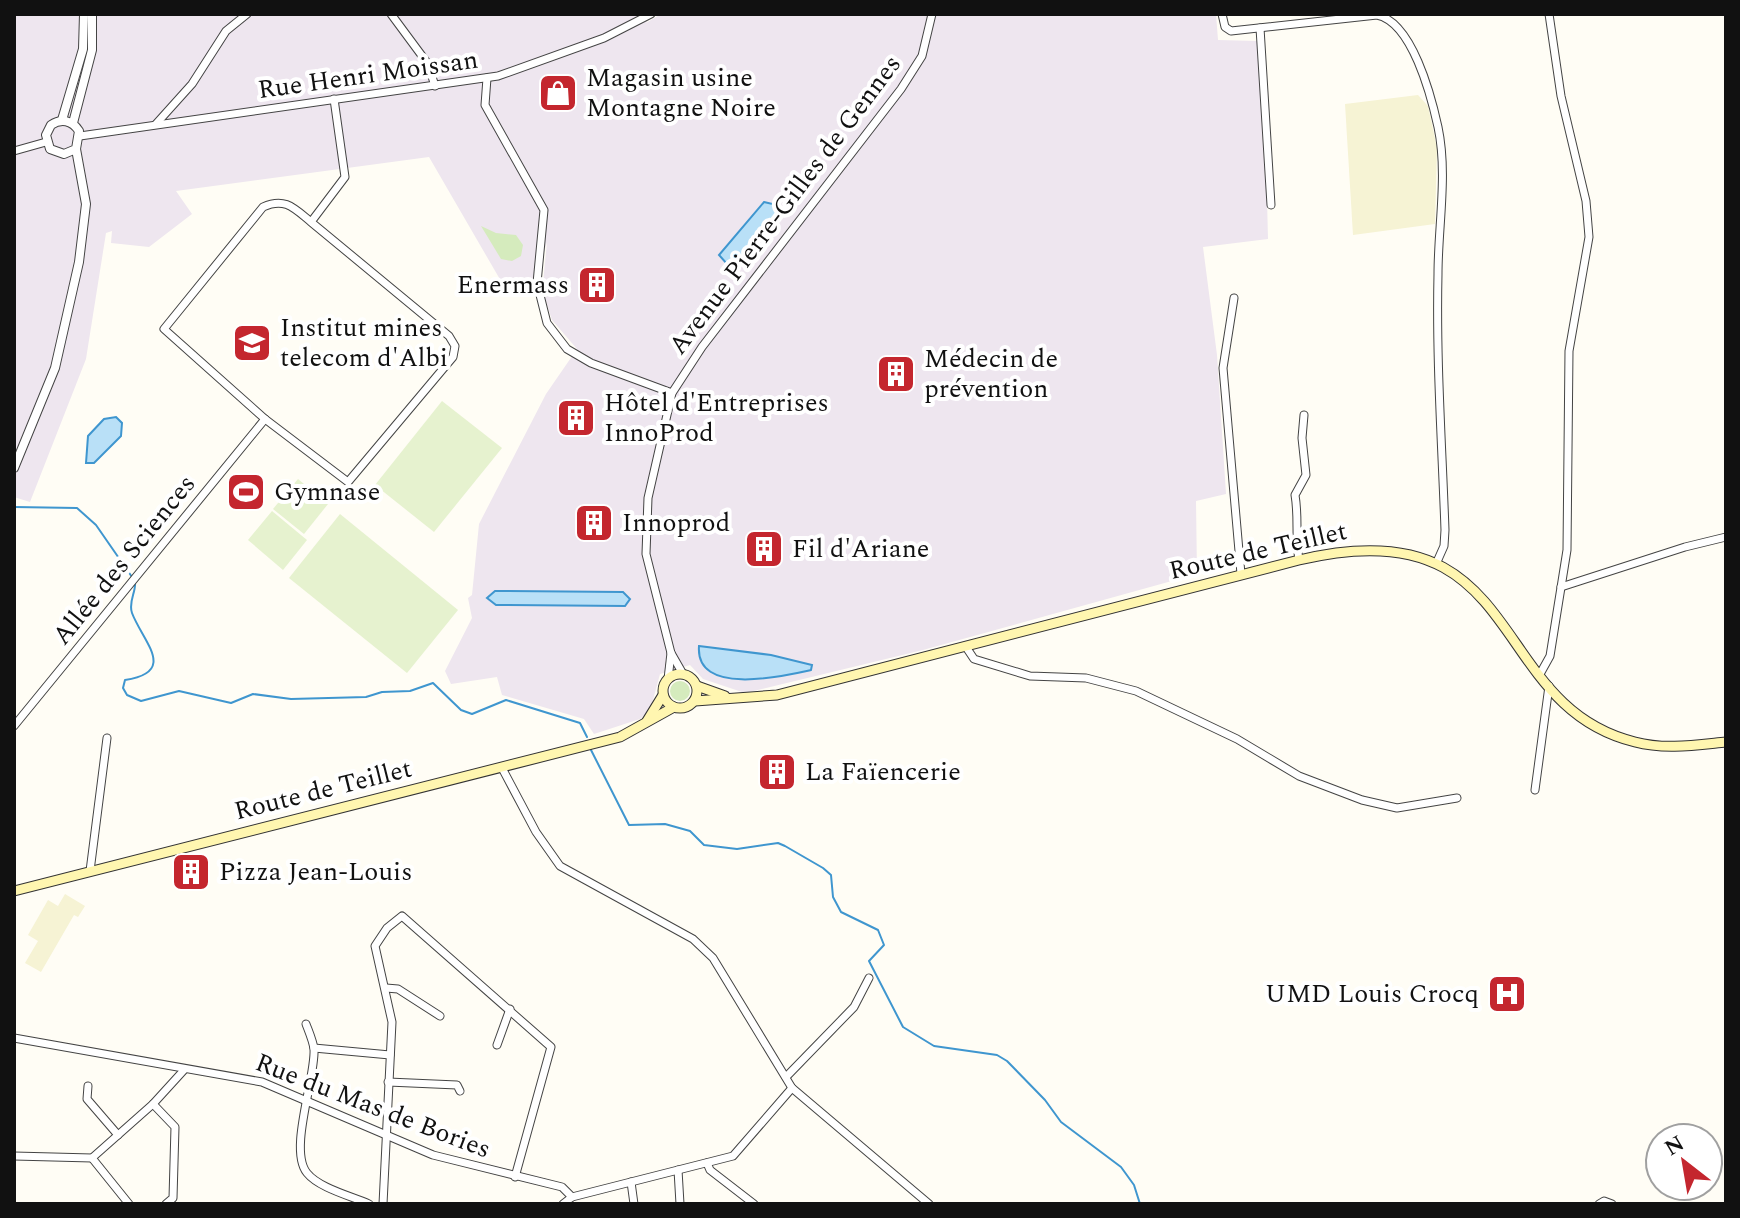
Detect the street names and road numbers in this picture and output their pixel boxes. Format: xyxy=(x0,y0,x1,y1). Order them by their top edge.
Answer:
street label: Rue Henri Moissan xyxy=(255,40,481,110)
street label: Avenue Pierre-Gilles de Gennes xyxy=(659,46,911,364)
street label: Allée des Sciences xyxy=(42,466,206,654)
street label: Route de Teillet xyxy=(1165,511,1351,591)
street label: Route de Teillet xyxy=(230,749,416,831)
street label: Rue du Mas de Bories xyxy=(250,1043,496,1169)

